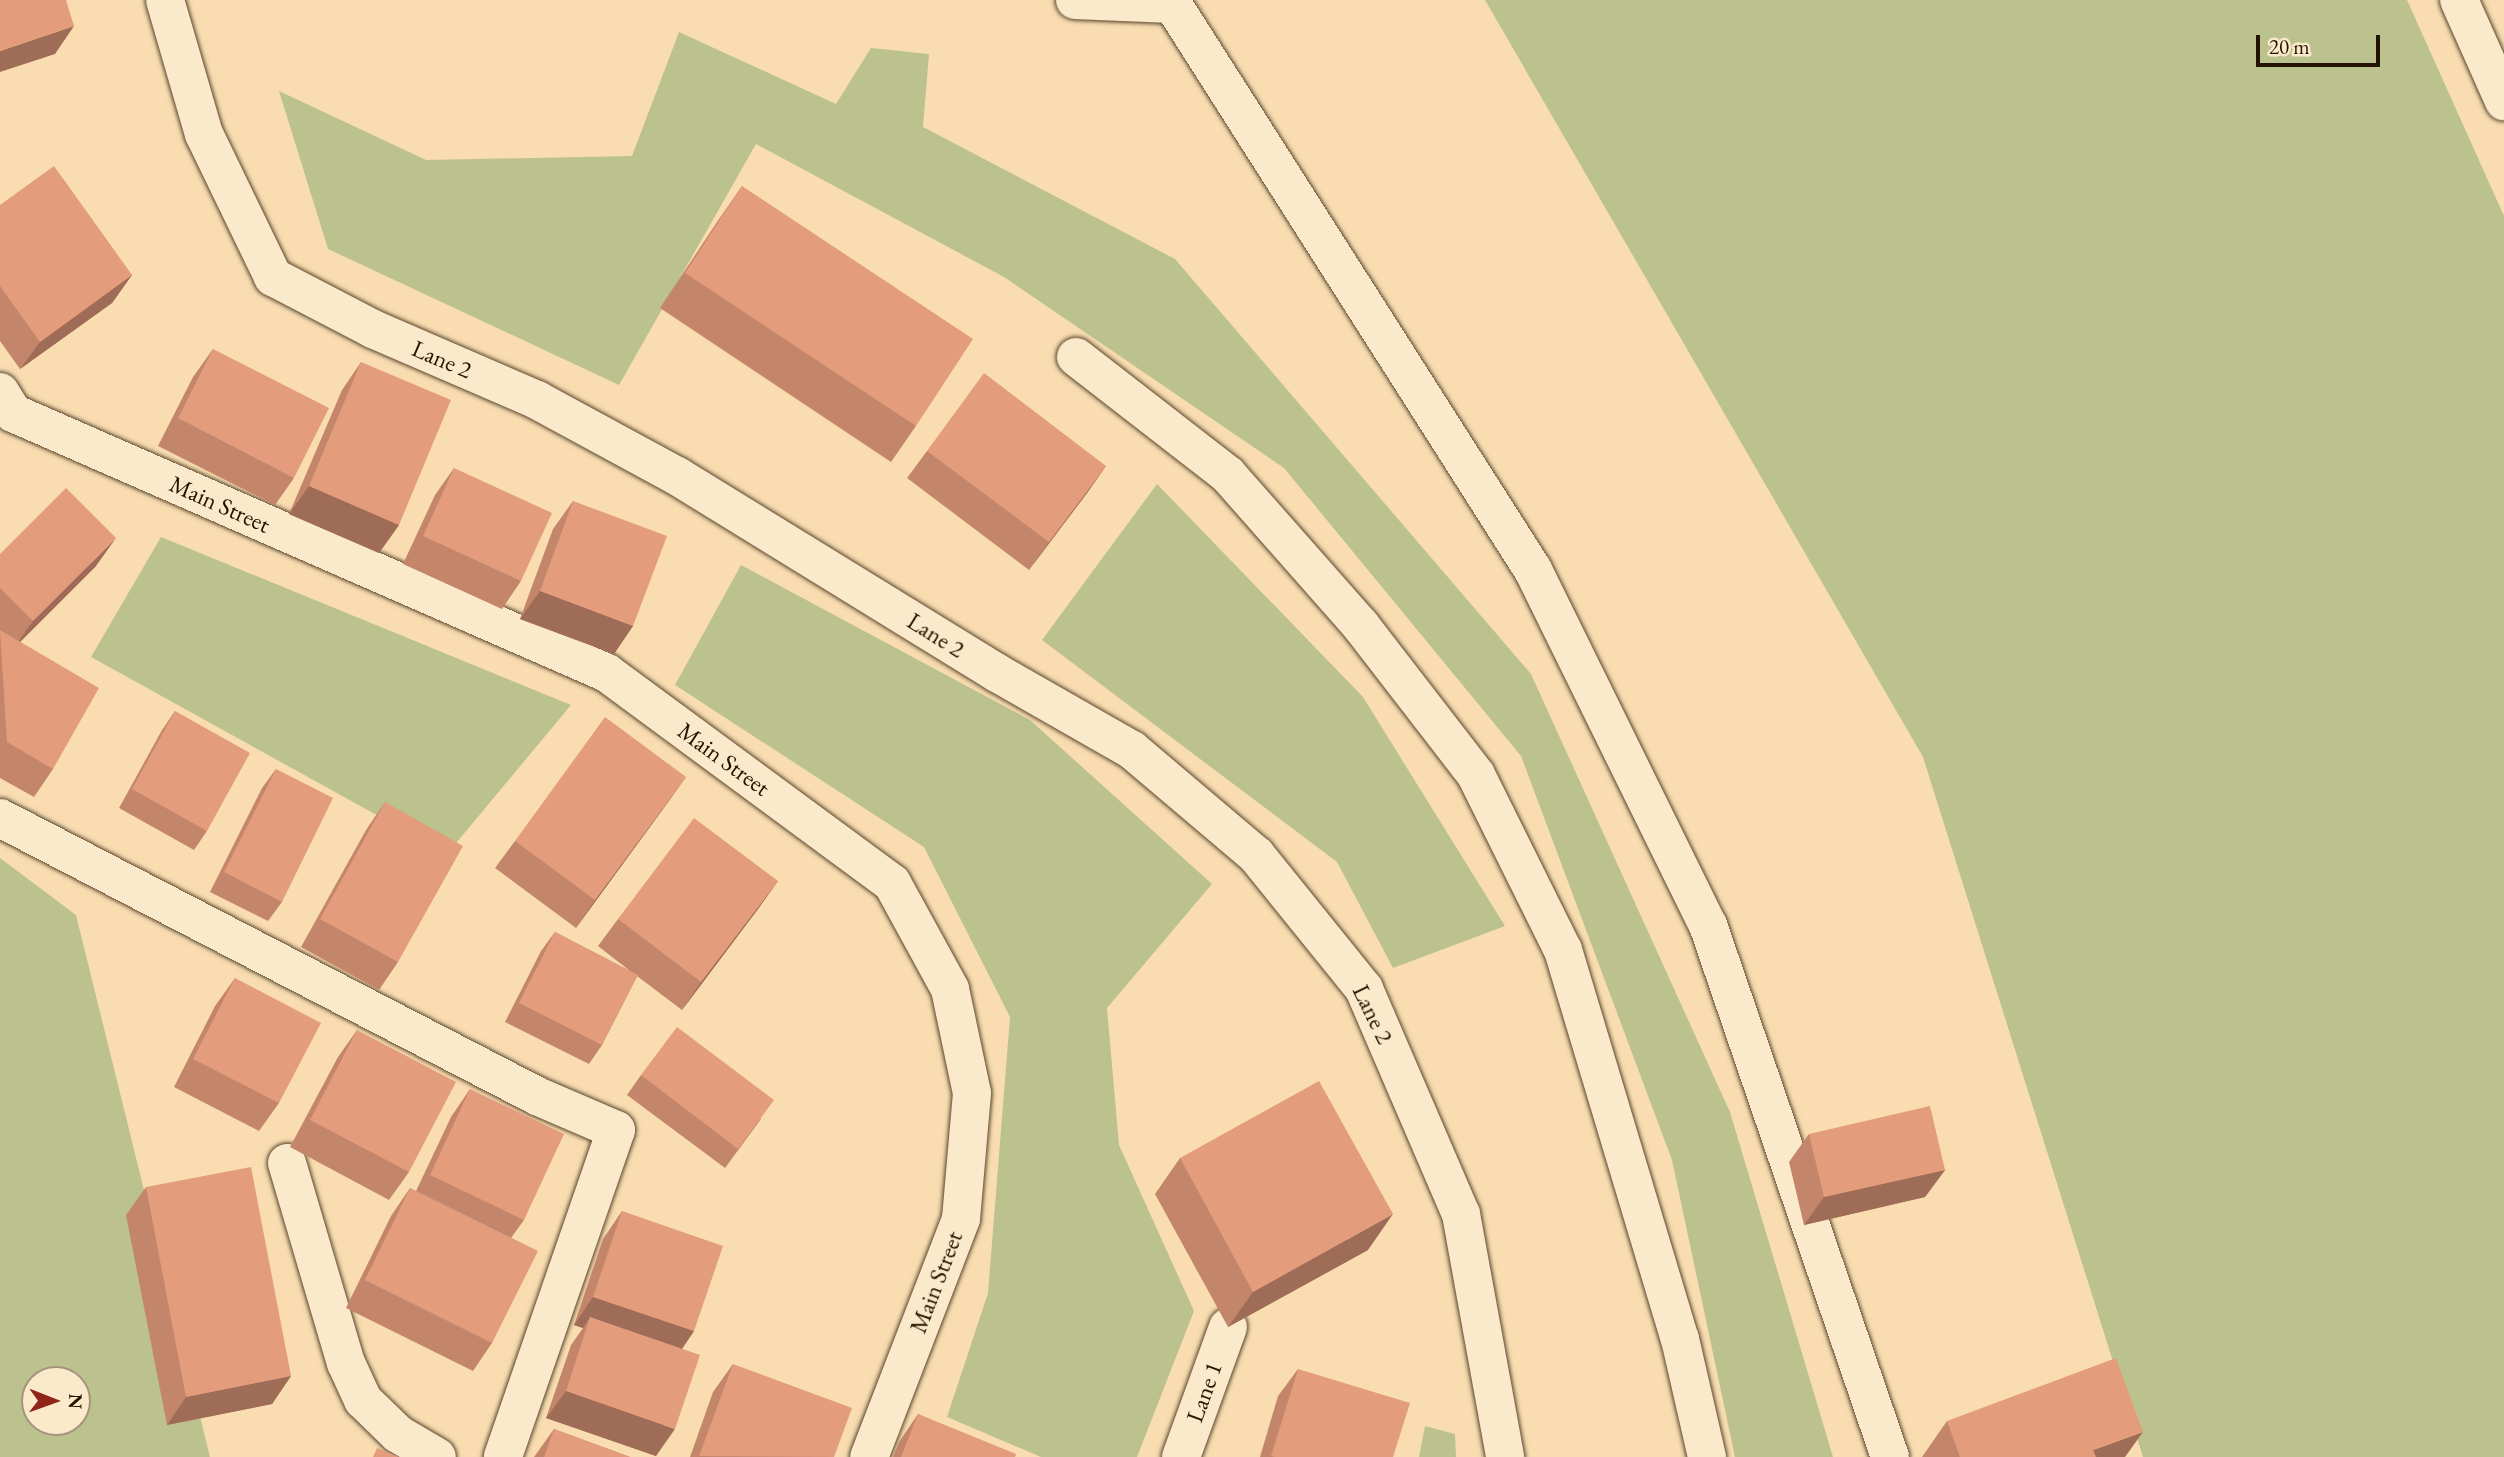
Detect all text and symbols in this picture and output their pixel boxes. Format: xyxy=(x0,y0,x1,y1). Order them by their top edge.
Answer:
scale bar xyxy=(2259,21,2383,65)
text: 20 m xyxy=(2269,33,2310,60)
street label: Lane 2 xyxy=(408,334,476,384)
street label: Main Street xyxy=(165,469,275,539)
street label: Lane 2 xyxy=(902,606,970,664)
street label: Main Street xyxy=(672,716,776,802)
street label: Lane 2 xyxy=(1346,980,1400,1048)
street label: Main Street xyxy=(903,1227,969,1337)
street label: Lane 1 xyxy=(1180,1358,1228,1426)
north arrow xyxy=(21,1366,91,1436)
text: N xyxy=(63,1393,88,1409)

